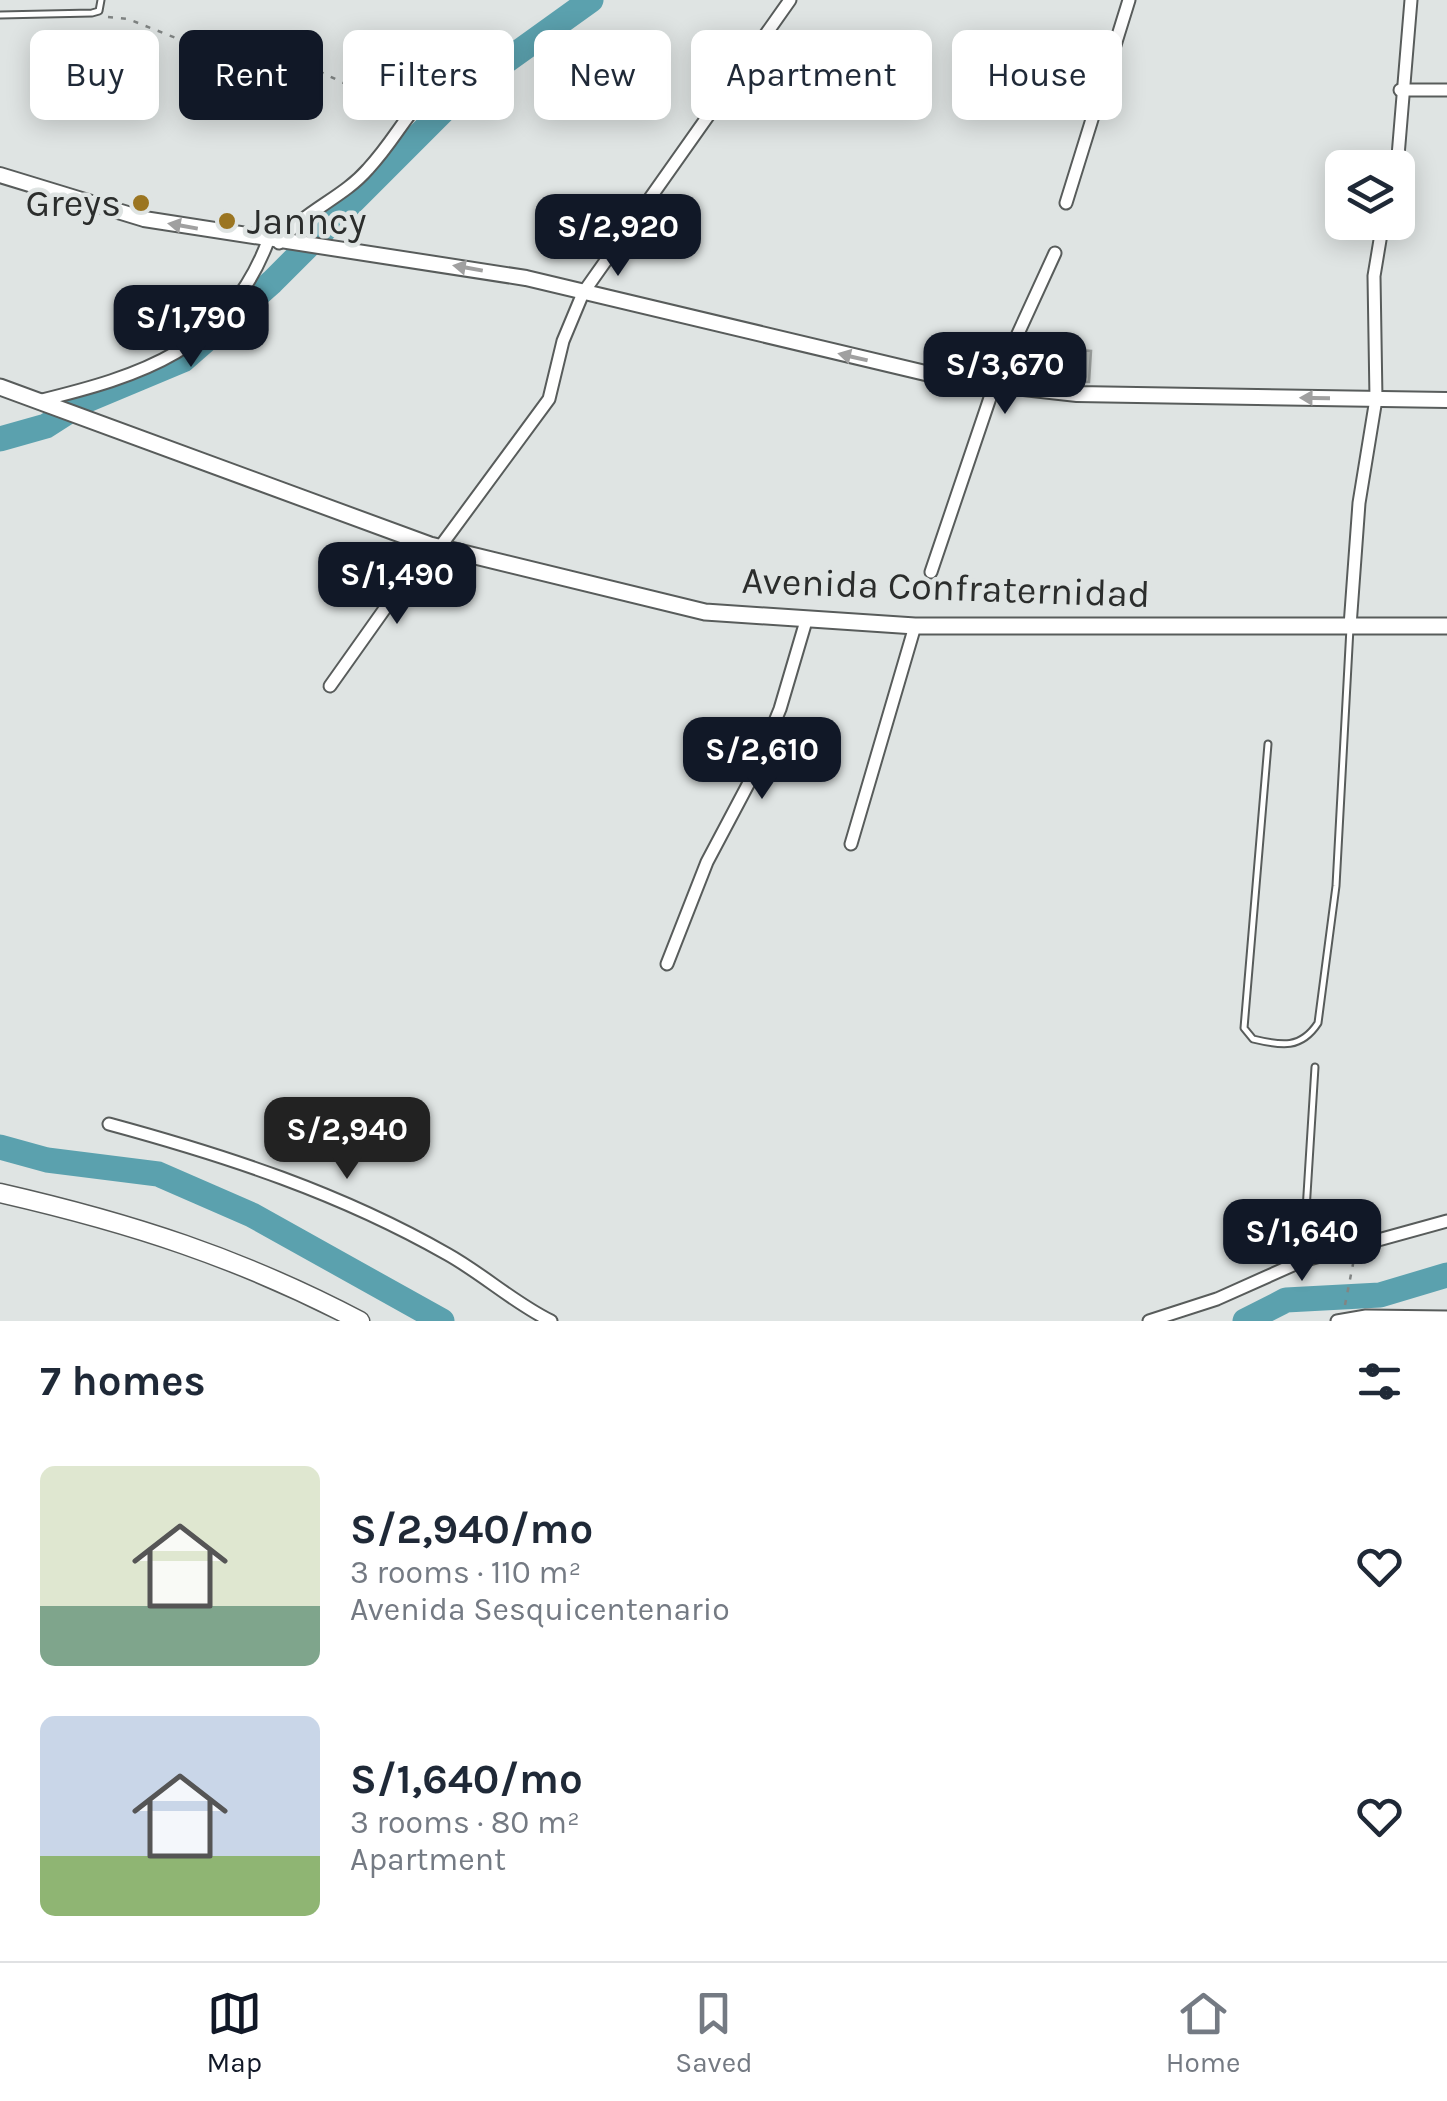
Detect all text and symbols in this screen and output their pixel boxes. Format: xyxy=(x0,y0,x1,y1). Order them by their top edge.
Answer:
chip: Buy xyxy=(30,30,159,120)
chip: Rent xyxy=(179,30,323,120)
chip: Filters xyxy=(343,30,514,120)
chip: New xyxy=(534,30,671,120)
chip: Apartment xyxy=(691,30,932,120)
chip: House xyxy=(952,30,1122,120)
map controls xyxy=(1325,150,1415,240)
button: layers xyxy=(1325,150,1415,240)
place label: Greys xyxy=(26,181,121,226)
marker: Greys xyxy=(130,192,152,214)
pin: S/2,920 xyxy=(526,194,710,279)
place label: Janncy xyxy=(247,199,367,244)
text: S/2,920 xyxy=(557,208,679,245)
marker: Janncy xyxy=(216,210,238,232)
one-way arrow xyxy=(167,218,198,233)
one-way arrow xyxy=(452,260,483,275)
pin: S/1,790 xyxy=(99,285,283,370)
text: S/1,790 xyxy=(136,299,246,336)
pin: S/3,670 xyxy=(913,332,1097,417)
text: S/3,670 xyxy=(945,346,1065,383)
one-way arrow xyxy=(837,348,868,364)
one-way arrow xyxy=(1298,389,1330,405)
pin: S/1,490 xyxy=(305,542,489,627)
text: S/1,490 xyxy=(340,556,454,593)
street label: Avenida Confraternidad xyxy=(741,558,1151,617)
pin: S/2,610 xyxy=(670,717,854,802)
text: S/2,610 xyxy=(705,731,819,768)
pin: S/2,940 xyxy=(255,1097,439,1182)
text: S/2,940 xyxy=(286,1111,408,1148)
pin: S/1,640 xyxy=(1210,1199,1394,1284)
text: S/1,640 xyxy=(1245,1213,1359,1250)
icon: filters xyxy=(1352,1354,1407,1409)
text: 7 homes xyxy=(40,1356,206,1406)
text: S/2,940/mo xyxy=(350,1504,593,1554)
icon: home xyxy=(120,1506,240,1626)
icon: heart xyxy=(1352,1539,1407,1594)
text: 3 rooms · 110 m² xyxy=(350,1554,581,1591)
text: Avenida Sesquicentenario xyxy=(350,1591,730,1628)
text: S/1,640/mo xyxy=(350,1754,583,1804)
icon: home xyxy=(120,1756,240,1876)
icon: heart xyxy=(1352,1789,1407,1844)
text: 3 rooms · 80 m² xyxy=(350,1804,580,1841)
text: Apartment xyxy=(350,1841,506,1878)
tab: Map xyxy=(207,1986,262,2079)
tab: Saved xyxy=(675,1986,753,2079)
tab: Home xyxy=(1166,1986,1240,2079)

